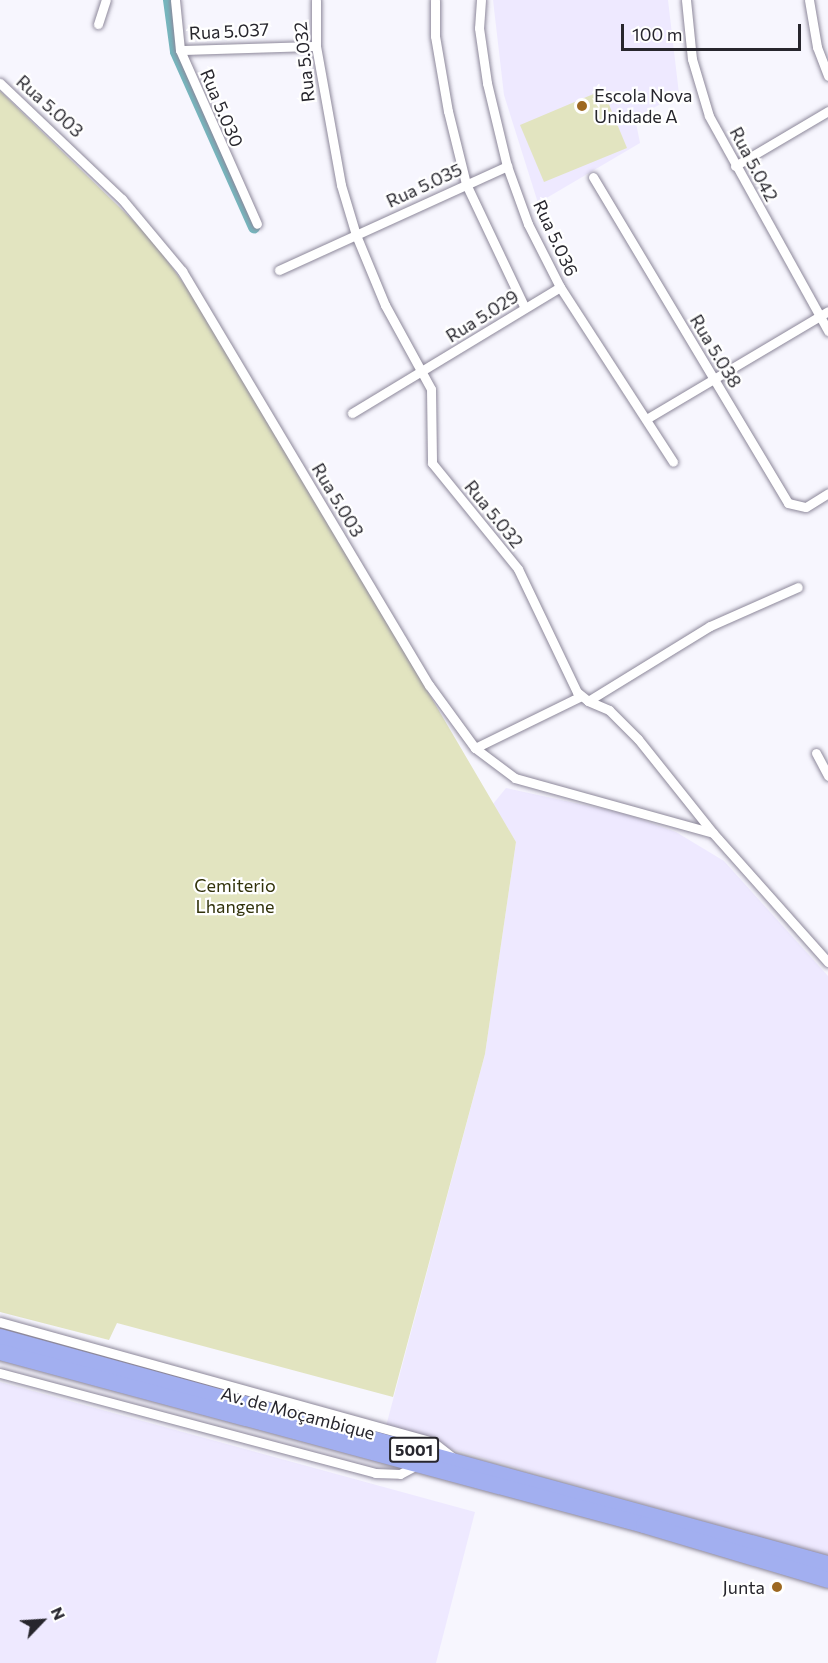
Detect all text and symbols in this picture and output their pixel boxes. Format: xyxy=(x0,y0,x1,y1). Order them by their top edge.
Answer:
scale bar xyxy=(624,12,804,50)
street label: Rua 5.037 xyxy=(188,18,270,44)
street label: Rua 5.032 xyxy=(289,21,319,103)
text: 100 m xyxy=(632,23,682,45)
street label: Rua 5.030 xyxy=(196,66,248,150)
street label: Rua 5.003 xyxy=(12,70,88,142)
place label: Escola Nova Unidade A xyxy=(594,85,692,128)
marker: Escola Nova Unidade A xyxy=(575,99,589,113)
street label: Rua 5.042 xyxy=(725,123,783,205)
street label: Rua 5.035 xyxy=(383,158,465,212)
street label: Rua 5.036 xyxy=(529,196,583,280)
street label: Rua 5.029 xyxy=(442,285,522,347)
street label: Rua 5.038 xyxy=(686,310,746,392)
street label: Rua 5.003 xyxy=(307,459,369,541)
street label: Rua 5.032 xyxy=(460,476,528,552)
park label: Cemiterio Lhangene xyxy=(194,875,276,918)
street label: Av. de Moçambique xyxy=(219,1382,377,1444)
road number: 5001 xyxy=(388,1437,440,1463)
place label: Junta xyxy=(723,1576,765,1598)
marker: Junta xyxy=(770,1580,784,1594)
north arrow xyxy=(12,1591,72,1651)
text: N xyxy=(48,1604,70,1623)

